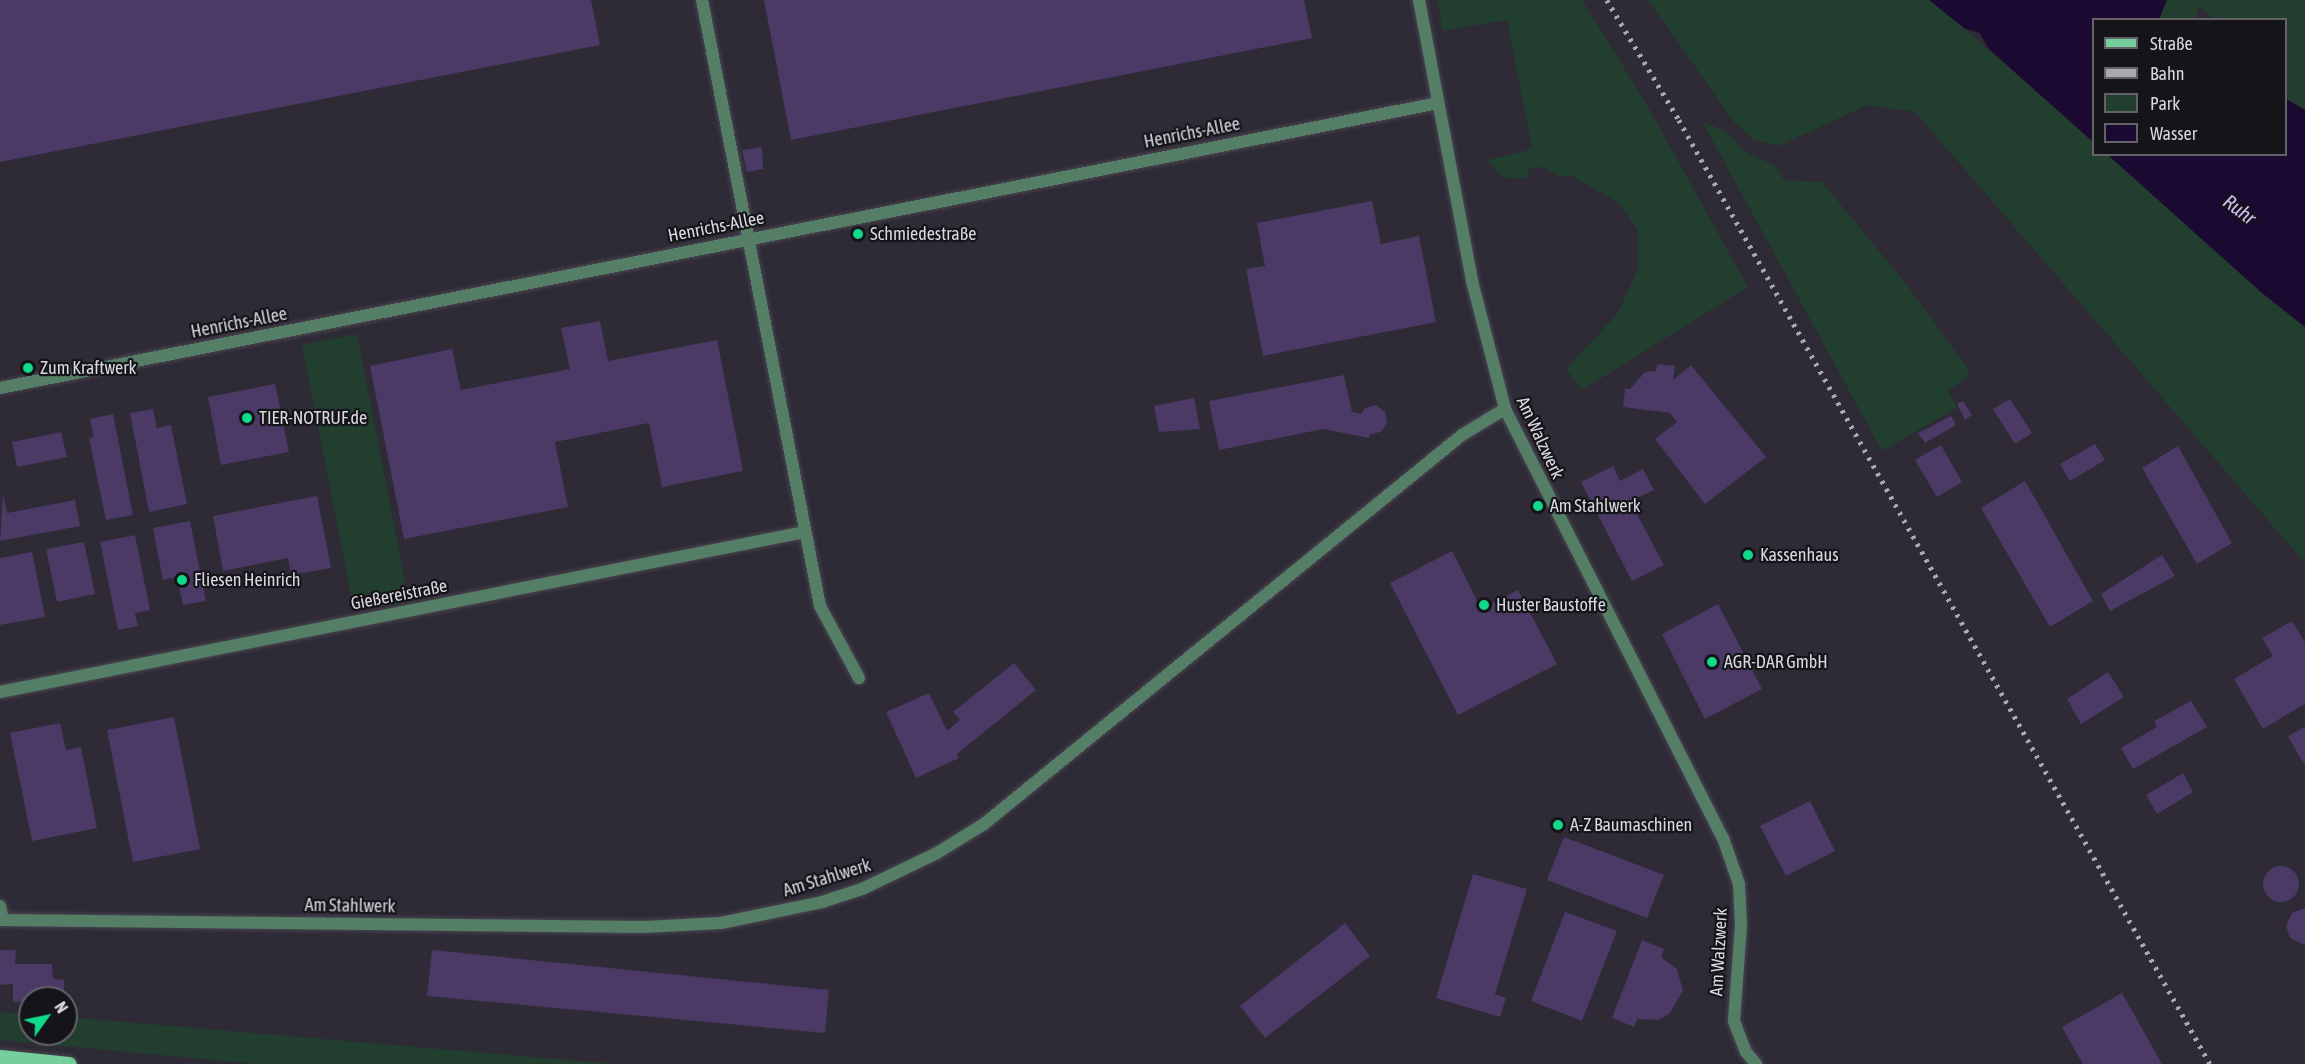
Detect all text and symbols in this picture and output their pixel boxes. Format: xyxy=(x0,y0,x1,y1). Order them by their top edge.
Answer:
legend xyxy=(2092,18,2287,156)
text: Straße xyxy=(2150,33,2193,54)
text: Bahn xyxy=(2150,63,2184,84)
text: Park xyxy=(2150,93,2180,114)
street label: Henrichs-Allee xyxy=(1142,113,1242,153)
text: Wasser xyxy=(2150,123,2197,144)
water label: Ruhr xyxy=(2219,189,2261,229)
street label: Henrichs-Allee xyxy=(666,207,766,247)
place label: Schmiedestraße xyxy=(870,223,976,245)
marker: Schmiedestraße xyxy=(851,227,865,241)
street label: Henrichs-Allee xyxy=(189,303,289,343)
place label: Zum Kraftwerk xyxy=(40,357,136,379)
marker: Zum Kraftwerk xyxy=(21,361,35,375)
street label: Am Walzwerk xyxy=(1512,393,1568,483)
place label: TIER-NOTRUF.de xyxy=(259,407,367,429)
marker: TIER-NOTRUF.de xyxy=(240,411,254,425)
place label: Am Stahlwerk xyxy=(1550,495,1641,517)
marker: Am Stahlwerk xyxy=(1531,499,1545,513)
place label: Kassenhaus xyxy=(1760,544,1839,566)
marker: Kassenhaus xyxy=(1741,548,1755,562)
place label: Fliesen Heinrich xyxy=(194,569,300,591)
marker: Fliesen Heinrich xyxy=(175,573,189,587)
street label: Gießereistraße xyxy=(349,575,449,615)
place label: Huster Baustoffe xyxy=(1496,594,1606,616)
marker: Huster Baustoffe xyxy=(1477,598,1491,612)
place label: AGR-DAR GmbH xyxy=(1724,651,1828,673)
marker: AGR-DAR GmbH xyxy=(1705,655,1719,669)
place label: A-Z Baumaschinen xyxy=(1570,814,1692,836)
marker: A-Z Baumaschinen xyxy=(1551,818,1565,832)
street label: Am Stahlwerk xyxy=(780,854,874,902)
street label: Am Stahlwerk xyxy=(304,894,396,918)
street label: Am Walzwerk xyxy=(1706,907,1732,997)
north arrow xyxy=(18,986,78,1046)
text: N xyxy=(51,998,72,1016)

